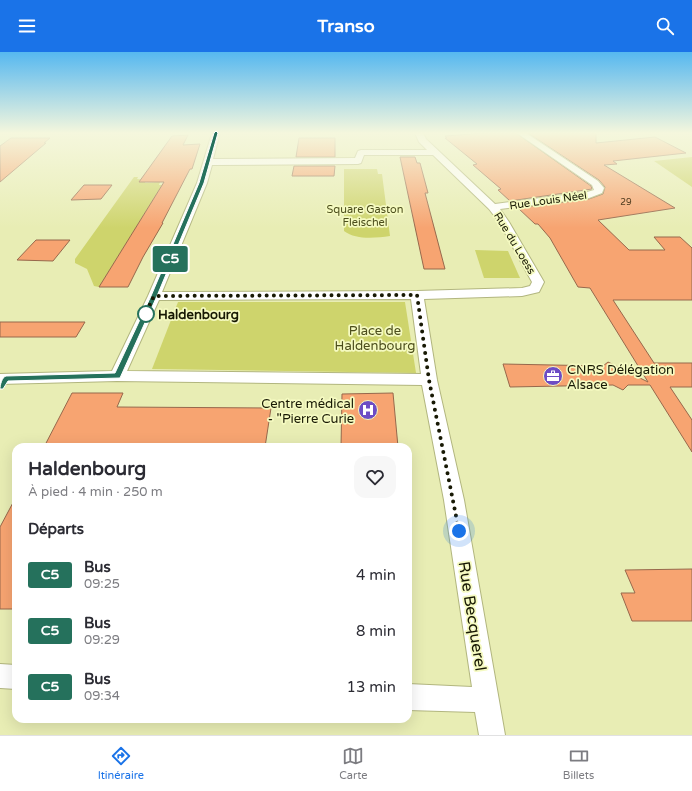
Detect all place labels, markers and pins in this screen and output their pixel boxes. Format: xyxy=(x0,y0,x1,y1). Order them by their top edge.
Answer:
marker: Haldenbourg xyxy=(137,305,155,323)
place label: Haldenbourg xyxy=(158,307,239,323)
place label: CNRS Délégation Alsace xyxy=(567,362,674,393)
office icon: CNRS Délégation Alsace xyxy=(542,365,564,387)
place label: Centre médical - "Pierre Curie xyxy=(261,396,354,427)
hospital icon: Centre médical - "Pierre Curie xyxy=(357,399,379,421)

